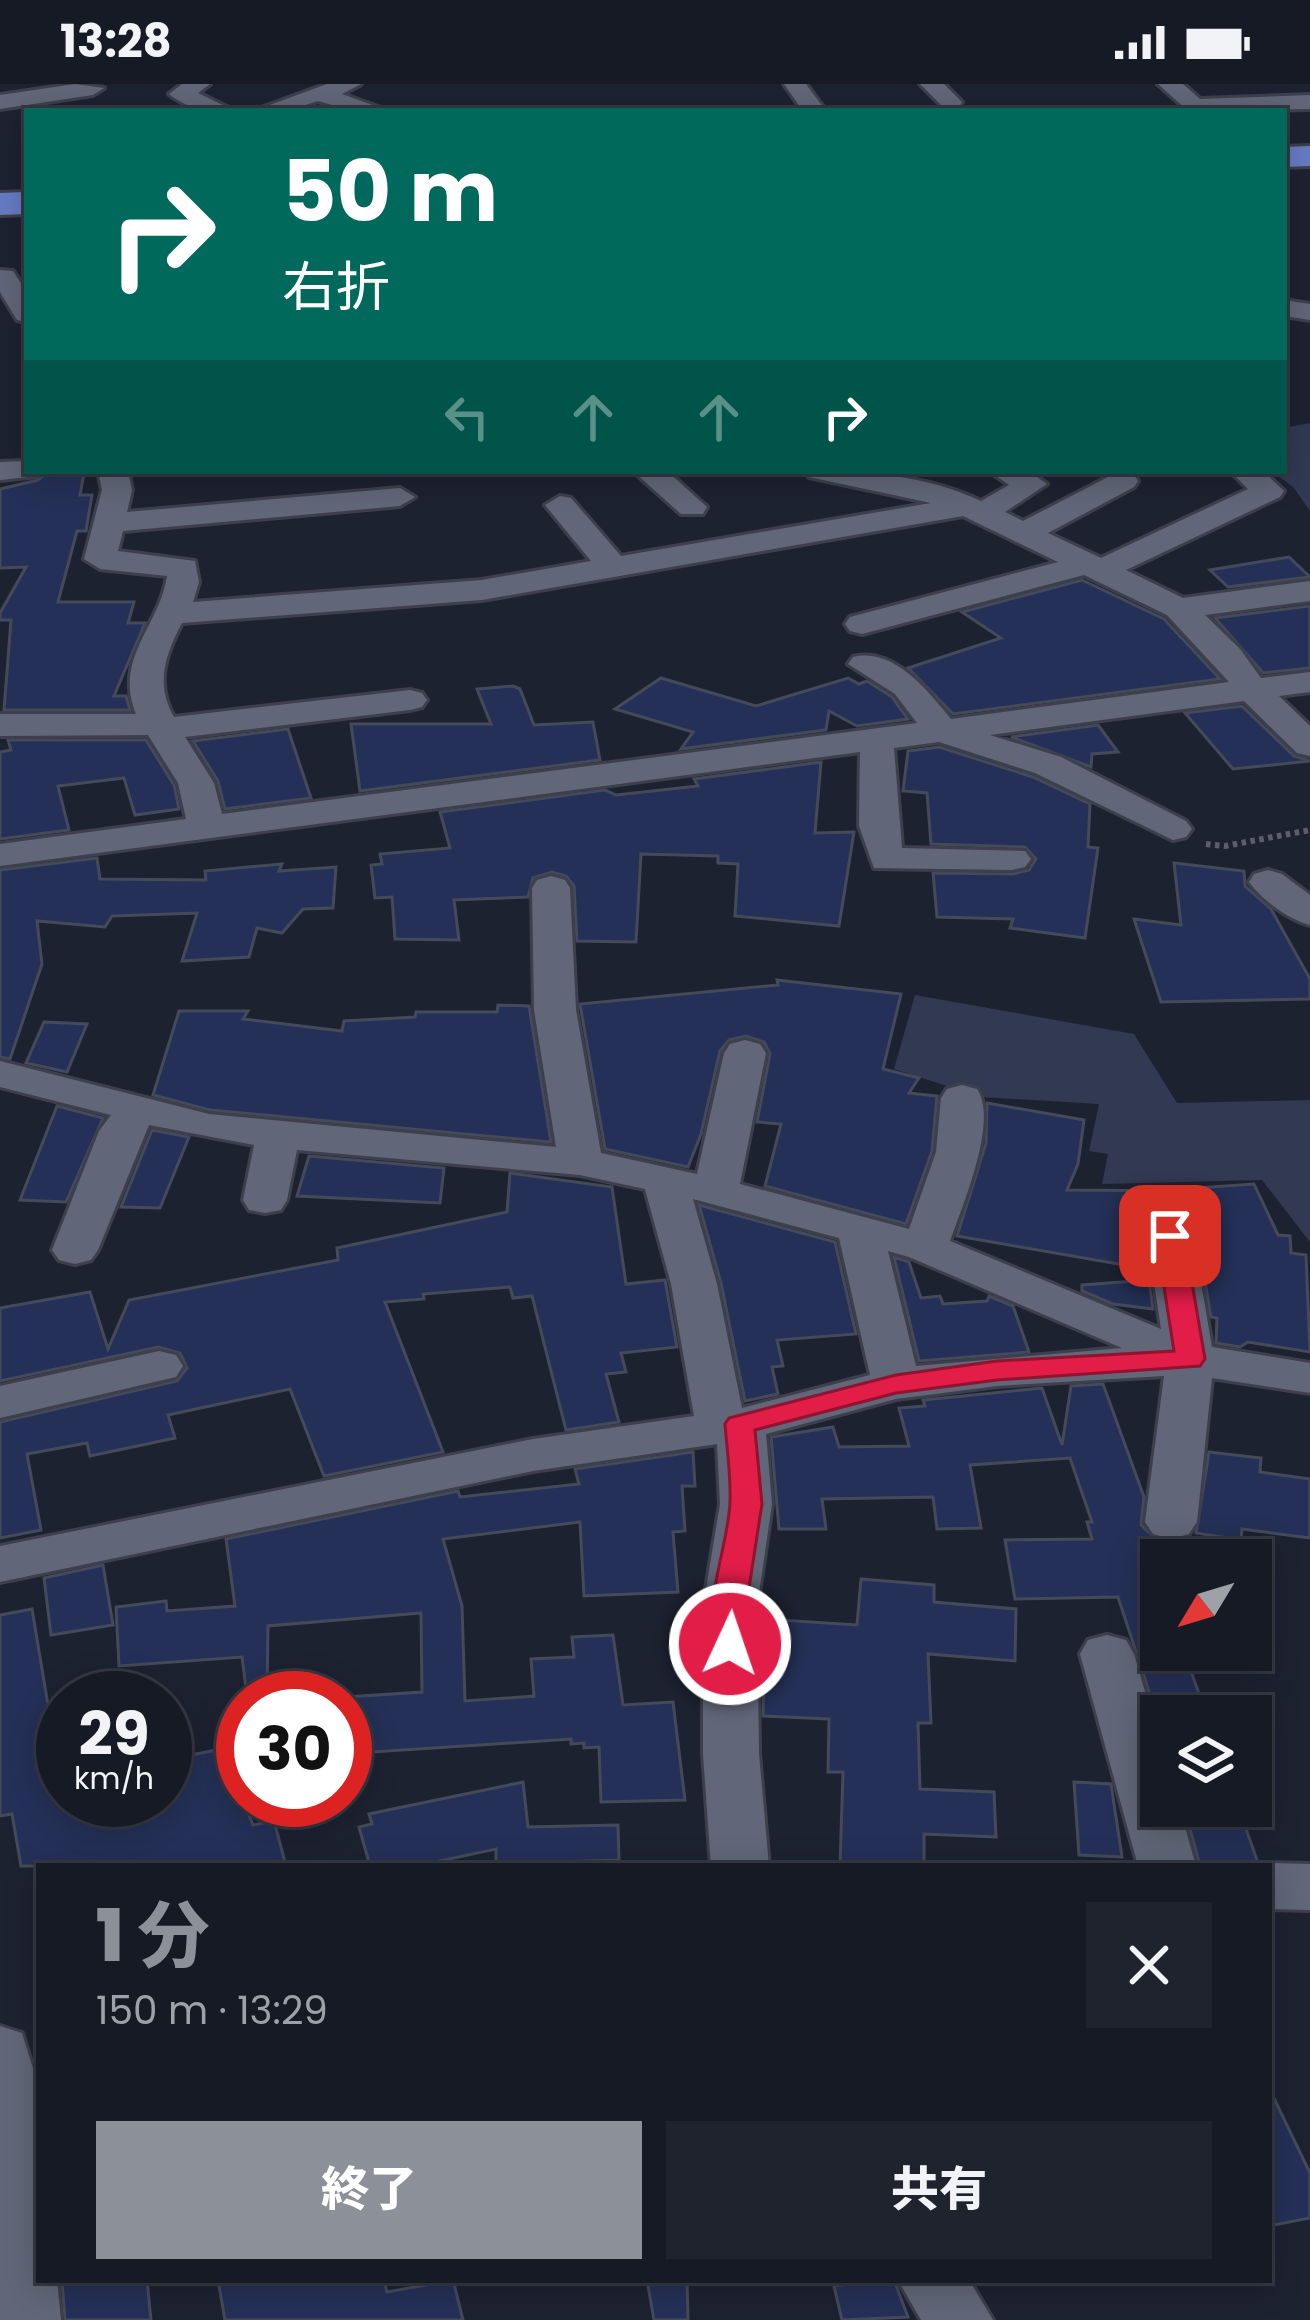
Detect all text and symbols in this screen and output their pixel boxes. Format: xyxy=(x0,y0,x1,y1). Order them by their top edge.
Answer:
text: 13:28 xyxy=(60,10,172,73)
text: 50 m xyxy=(282,133,498,250)
icon: right xyxy=(84,156,240,312)
text: 右折 xyxy=(282,249,390,325)
icon: left xyxy=(434,384,500,450)
icon: ahead xyxy=(560,384,626,450)
icon: ahead xyxy=(686,384,752,450)
icon: right xyxy=(812,384,878,450)
pin xyxy=(1119,1185,1221,1287)
icon: arrive xyxy=(1137,1203,1203,1269)
north arrow xyxy=(1140,1539,1272,1671)
map controls xyxy=(1140,1539,1272,1827)
position arrow xyxy=(667,1581,793,1707)
speed limit sign: 30 xyxy=(216,1671,372,1827)
text: 29 xyxy=(78,1692,150,1776)
button: layers xyxy=(1140,1695,1272,1827)
text: km/h xyxy=(74,1757,154,1800)
text: 1 分 xyxy=(96,1885,210,1986)
button: close xyxy=(1086,1902,1212,2028)
text: 150 m · 13:29 xyxy=(96,1983,328,2038)
button: 終了 xyxy=(96,2121,642,2259)
button: 共有 xyxy=(666,2121,1212,2259)

